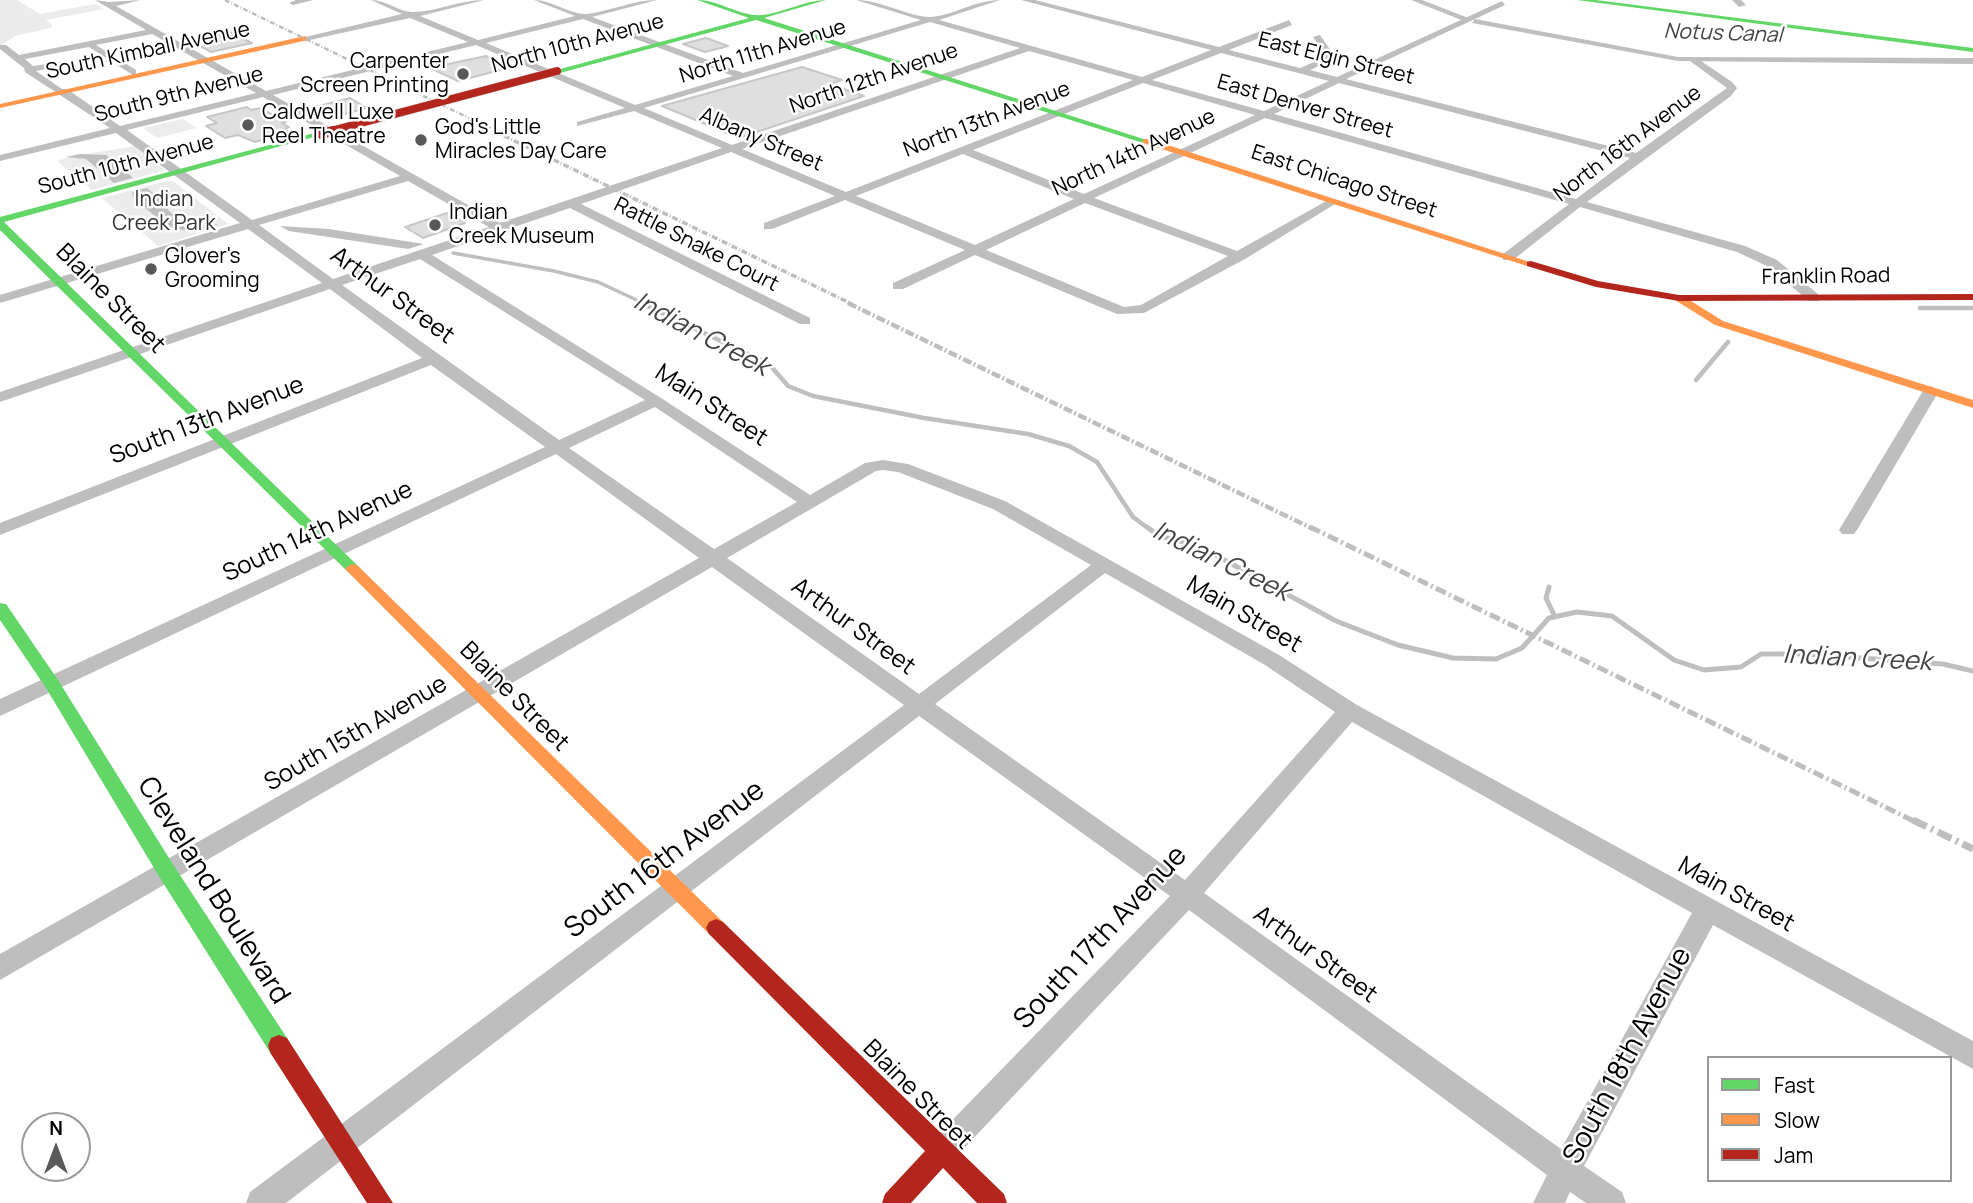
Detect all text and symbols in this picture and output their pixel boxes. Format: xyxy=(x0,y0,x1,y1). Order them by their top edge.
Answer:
street label: North 10th Avenue xyxy=(489,9,667,79)
street label: North 11th Avenue xyxy=(677,15,849,89)
street label: South Kimball Avenue xyxy=(44,17,252,85)
water label: Notus Canal xyxy=(1663,19,1783,49)
street label: East Elgin Street xyxy=(1255,27,1417,91)
street label: North 12th Avenue xyxy=(786,38,962,120)
place label: Carpenter Screen Printing xyxy=(300,49,449,99)
street label: South 9th Avenue xyxy=(92,62,266,128)
marker: Carpenter Screen Printing xyxy=(455,66,471,82)
street label: East Denver Street xyxy=(1214,70,1396,144)
street label: North 13th Avenue xyxy=(900,77,1074,163)
street label: North 16th Avenue xyxy=(1549,80,1707,208)
place label: Caldwell Luxe Reel Theatre xyxy=(262,100,394,150)
street label: Albany Street xyxy=(696,103,826,177)
street label: North 14th Avenue xyxy=(1048,104,1220,202)
place label: God's Little Miracles Day Care xyxy=(435,115,607,165)
marker: Caldwell Luxe Reel Theatre xyxy=(240,117,256,133)
street label: South 10th Avenue xyxy=(35,129,217,201)
marker: God's Little Miracles Day Care xyxy=(413,132,429,148)
street label: East Chicago Street xyxy=(1248,140,1440,224)
park label: Indian Creek Park xyxy=(112,187,216,237)
street label: Rattle Snake Court xyxy=(609,193,783,297)
place label: Indian Creek Museum xyxy=(449,200,594,250)
marker: Indian Creek Museum xyxy=(427,217,443,233)
street label: Blaine Street xyxy=(49,238,171,360)
street label: Arthur Street xyxy=(325,241,459,351)
place label: Glover's Grooming xyxy=(165,244,260,294)
marker: Glover's Grooming xyxy=(143,261,159,277)
street label: Franklin Road xyxy=(1762,263,1890,291)
water label: Indian Creek xyxy=(628,286,774,384)
street label: Main Street xyxy=(649,359,773,453)
street label: South 13th Avenue xyxy=(106,371,308,471)
street label: South 14th Avenue xyxy=(218,475,418,589)
water label: Indian Creek xyxy=(1147,515,1295,609)
street label: Main Street xyxy=(1181,570,1307,660)
street label: Arthur Street xyxy=(786,572,920,682)
street label: Blaine Street xyxy=(453,636,575,758)
water label: Indian Creek xyxy=(1782,640,1932,678)
street label: South 15th Avenue xyxy=(260,670,452,798)
street label: Cleveland Boulevard xyxy=(130,771,296,1011)
street label: South 16th Avenue xyxy=(558,774,772,946)
street label: South 17th Avenue xyxy=(1007,839,1195,1037)
street label: Main Street xyxy=(1673,851,1799,939)
street label: Arthur Street xyxy=(1248,900,1382,1010)
street label: South 18th Avenue xyxy=(1557,942,1699,1170)
street label: Blaine Street xyxy=(856,1034,978,1156)
legend xyxy=(1707,1056,1952,1182)
text: Fast xyxy=(1774,1071,1815,1099)
text: Slow xyxy=(1774,1106,1820,1134)
north arrow xyxy=(21,1112,91,1182)
text: N xyxy=(49,1115,63,1141)
text: Jam xyxy=(1774,1141,1813,1169)

